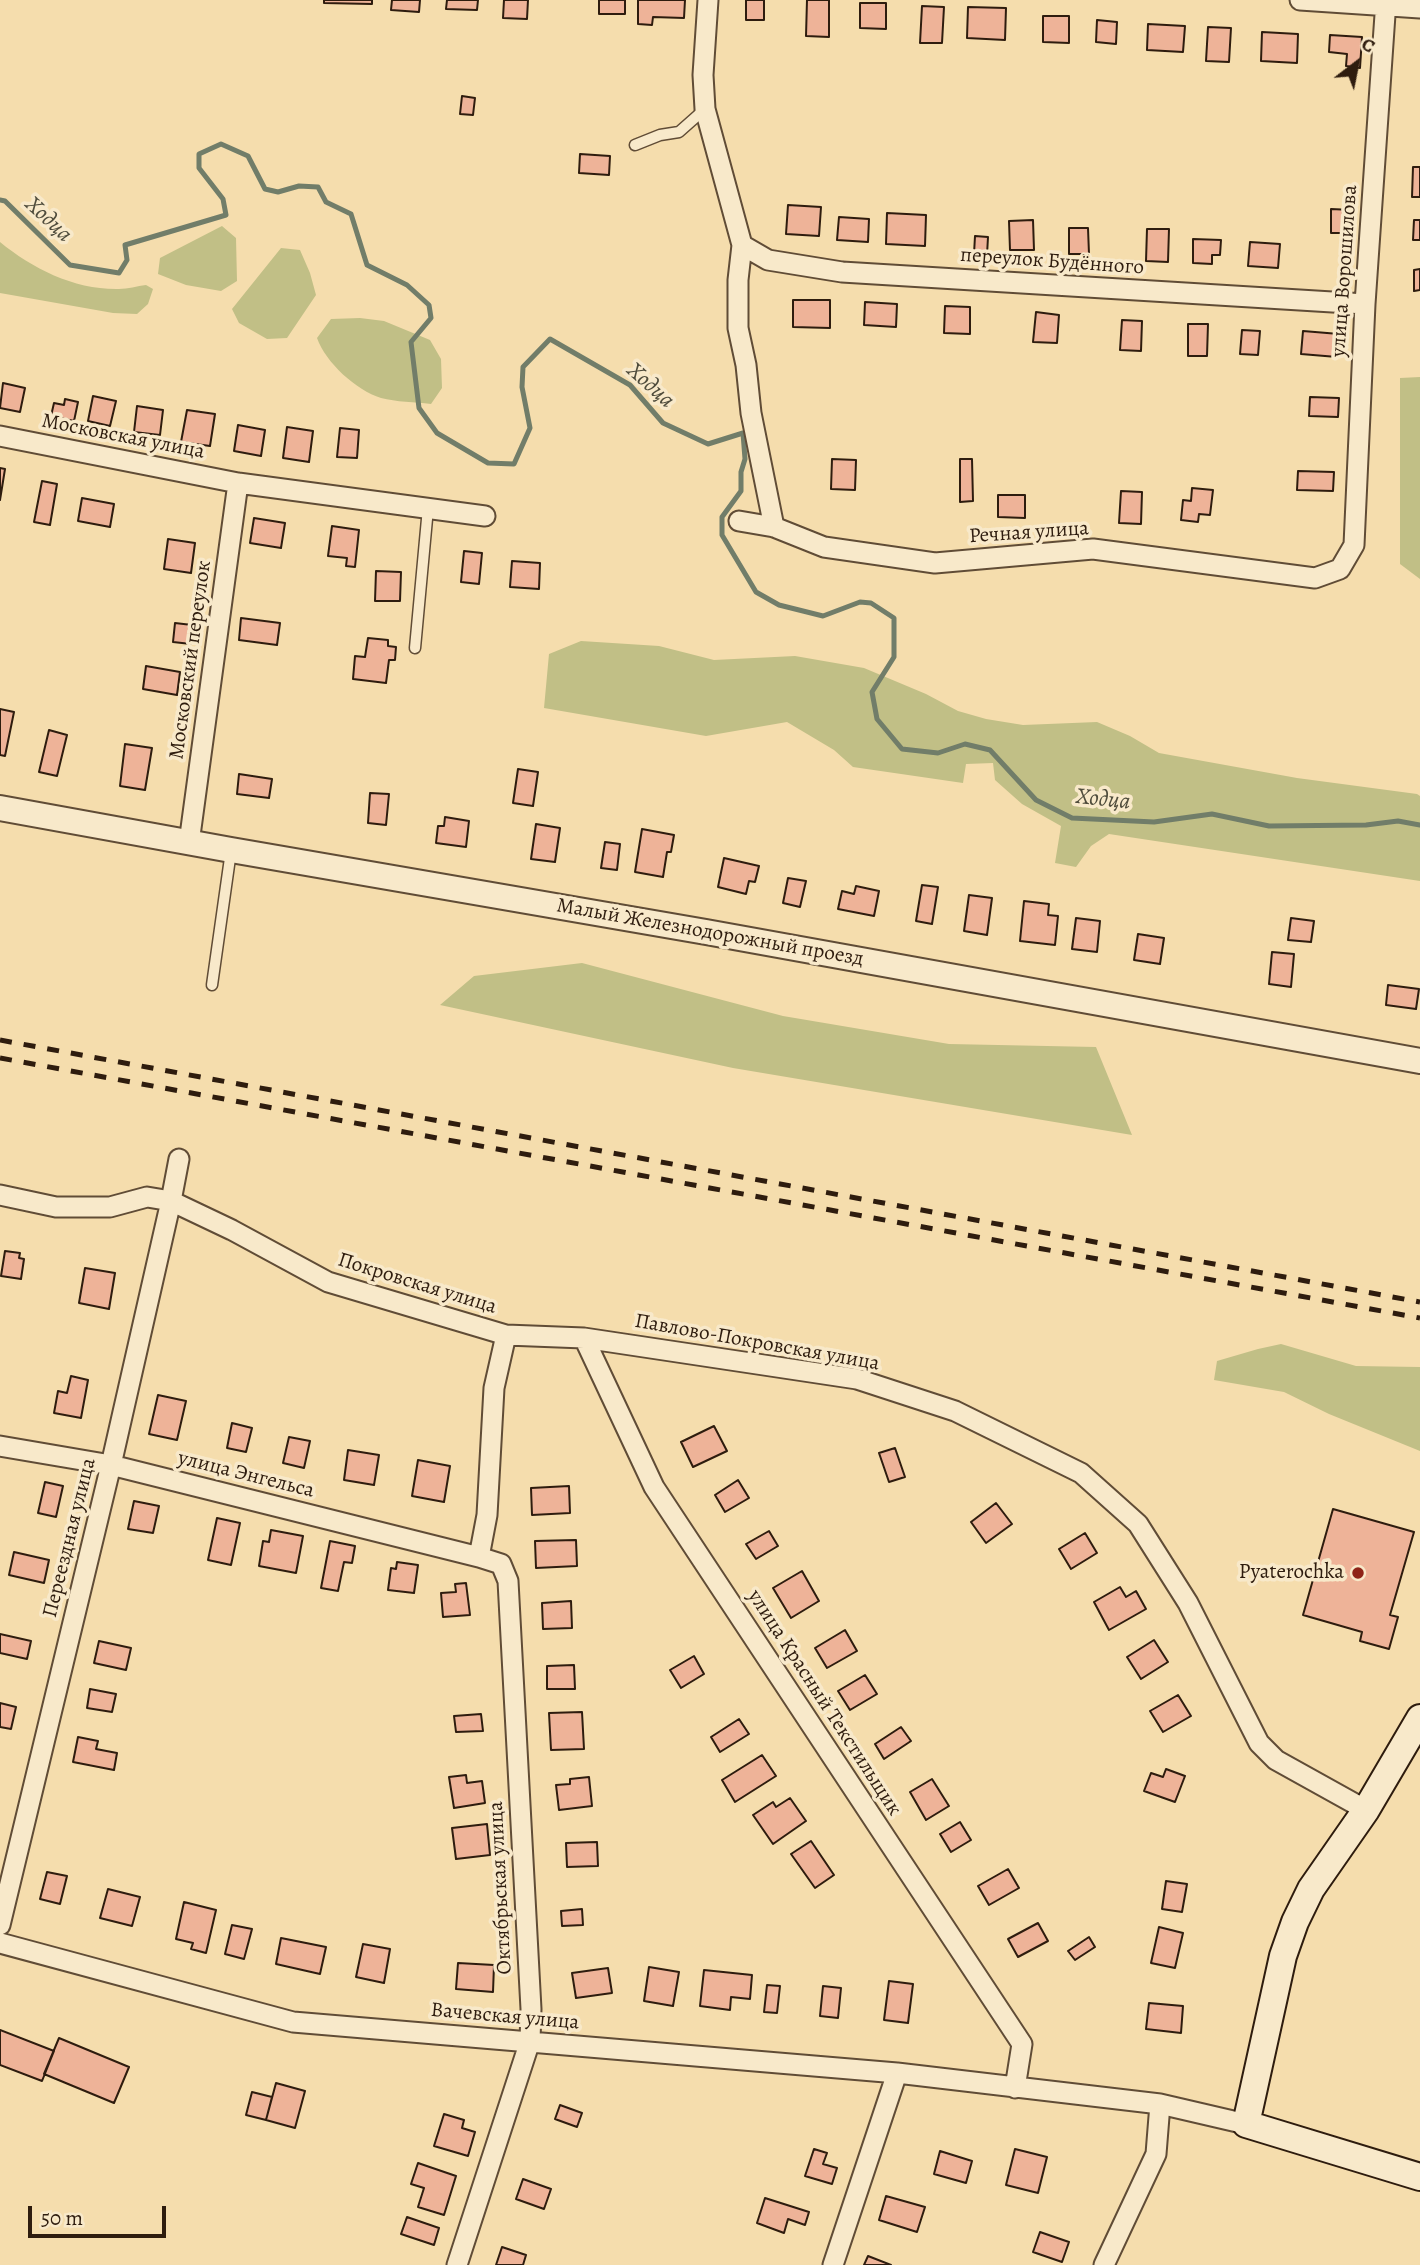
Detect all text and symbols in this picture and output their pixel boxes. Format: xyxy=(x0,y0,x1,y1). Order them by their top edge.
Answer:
north arrow xyxy=(1322,28,1392,98)
text: С xyxy=(1356,31,1380,59)
street label: улица Ворошилова xyxy=(1326,184,1364,358)
water label: Ходца xyxy=(19,191,77,249)
street label: переулок Будённого xyxy=(959,243,1145,281)
water label: Ходца xyxy=(620,357,680,415)
street label: Московская улица xyxy=(39,409,207,465)
street label: Речная улица xyxy=(968,516,1090,550)
street label: Московский переулок xyxy=(165,559,217,761)
water label: Ходца xyxy=(1074,783,1132,817)
street label: Малый Железнодорожный проезд xyxy=(555,894,865,972)
street label: Покровская улица xyxy=(335,1248,499,1320)
street label: Павлово-Покровская улица xyxy=(633,1309,881,1377)
street label: улица Энгельса xyxy=(175,1446,317,1504)
street label: Переездная улица xyxy=(38,1456,102,1620)
place label: Pyaterochka xyxy=(1239,1560,1344,1586)
marker: Pyaterochka xyxy=(1350,1565,1366,1581)
street label: улица Красный Текстильщик xyxy=(741,1585,907,1821)
street label: Октябрьская улица xyxy=(484,1801,518,1975)
street label: Вачевская улица xyxy=(430,1998,580,2036)
scale bar xyxy=(32,2192,170,2236)
text: 50 m xyxy=(41,2204,83,2232)

